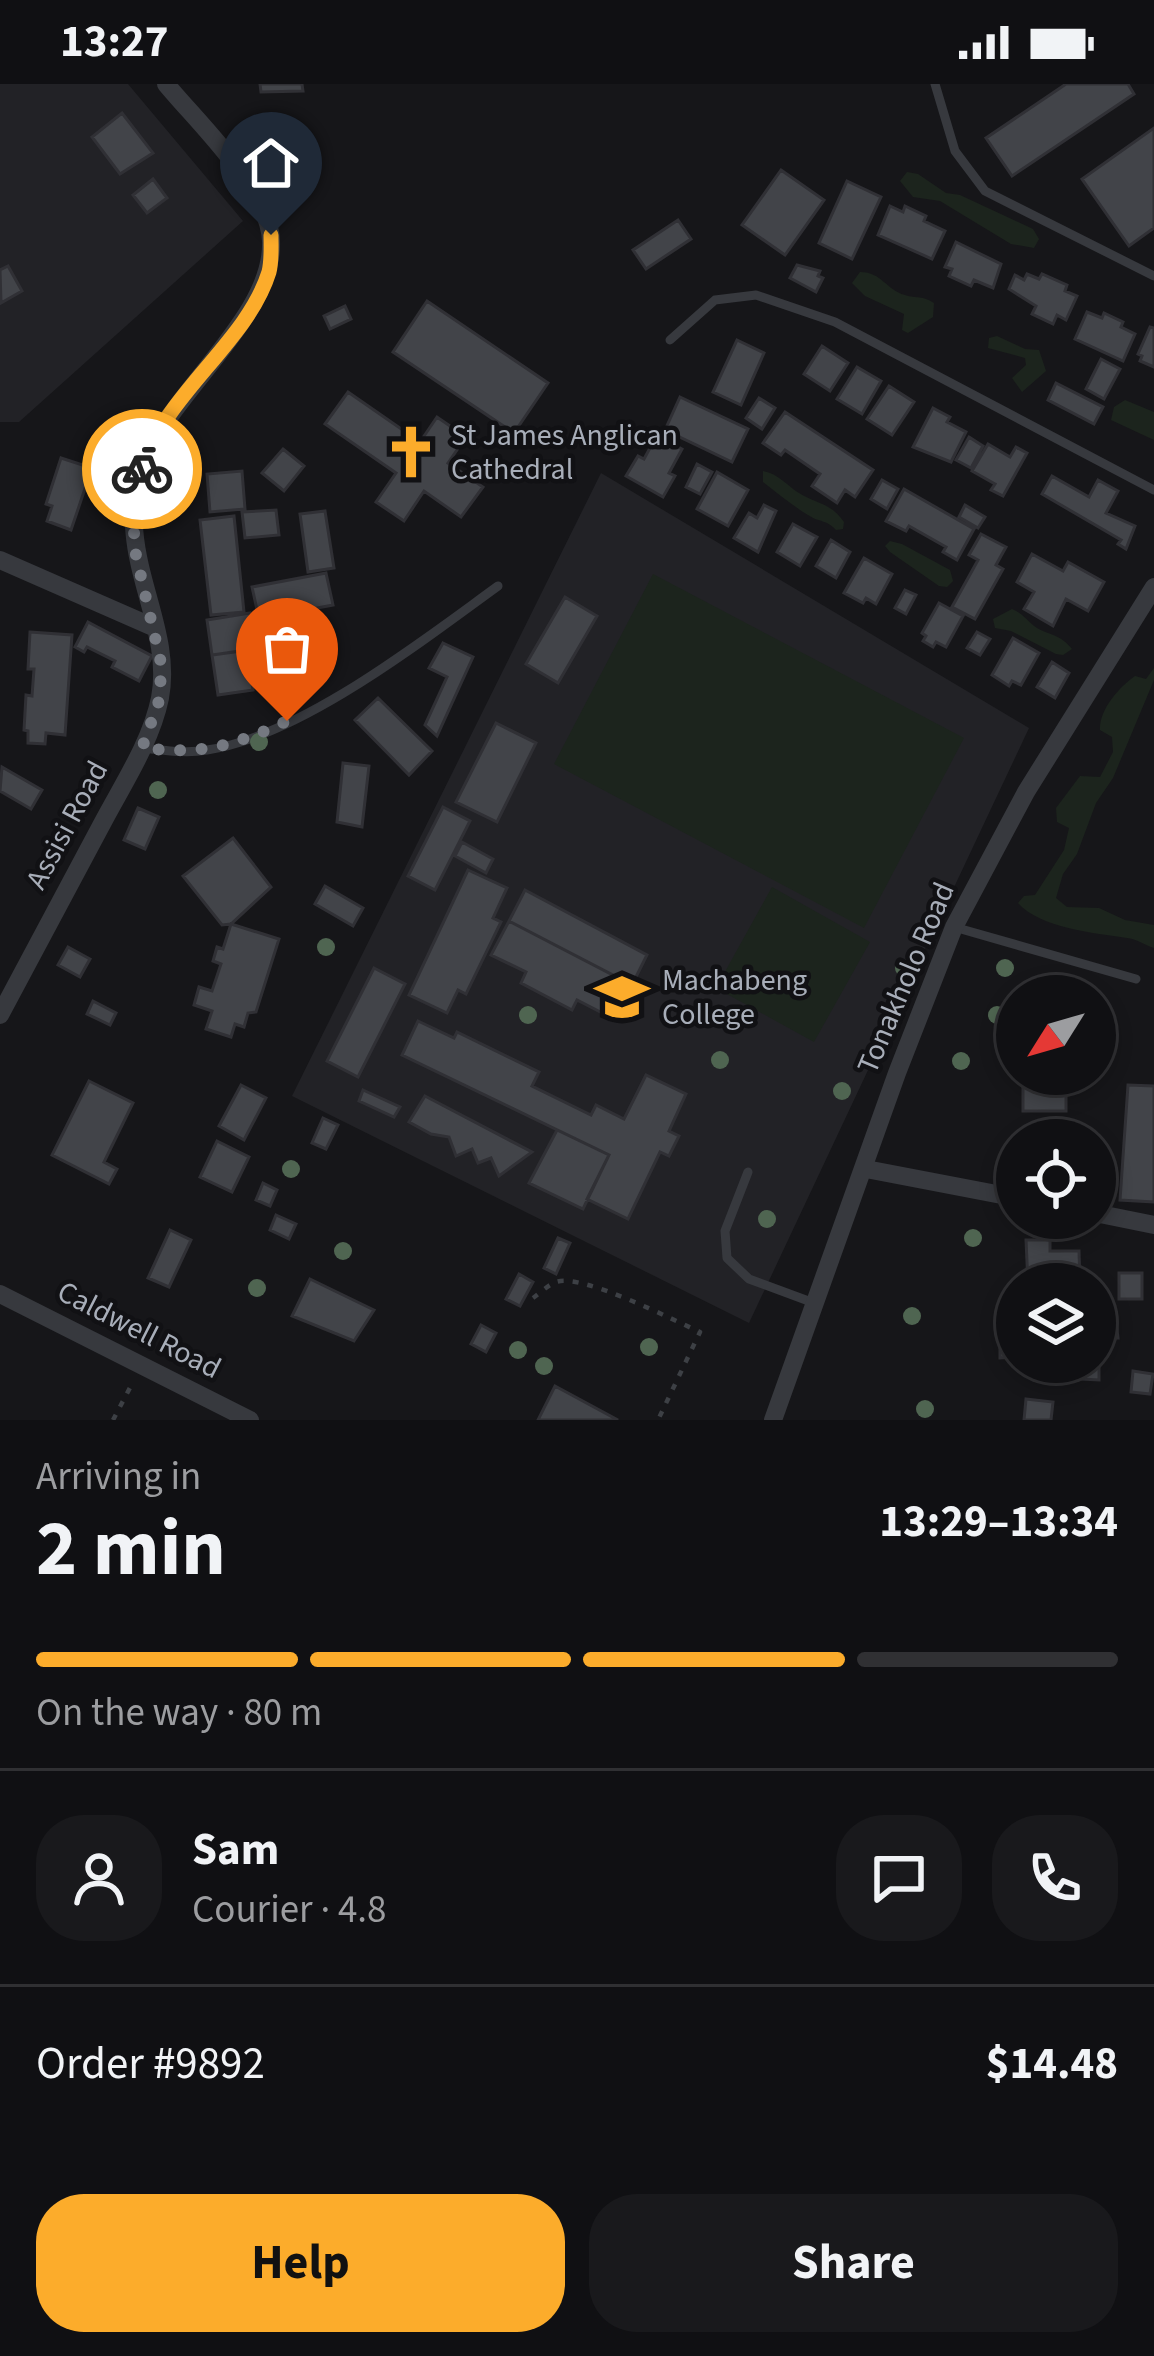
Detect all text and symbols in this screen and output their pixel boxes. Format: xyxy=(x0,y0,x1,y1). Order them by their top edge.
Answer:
text: 13:27 xyxy=(60,10,169,74)
pin xyxy=(220,112,322,235)
icon: home xyxy=(238,130,304,196)
courier xyxy=(82,409,202,529)
place label: St James Anglican Cathedral xyxy=(451,414,678,491)
church icon: St James Anglican Cathedral xyxy=(382,423,440,481)
icon: bike xyxy=(109,436,175,502)
pin xyxy=(236,598,338,721)
icon: bag xyxy=(254,616,320,682)
street label: Assisi Road xyxy=(15,753,119,897)
street label: Tonakholo Road xyxy=(846,876,966,1080)
place label: Machabeng College xyxy=(662,959,807,1036)
school or university icon: Machabeng College xyxy=(593,968,651,1026)
north arrow xyxy=(996,975,1116,1095)
map controls xyxy=(996,975,1116,1383)
button: locate xyxy=(996,1119,1116,1239)
button: layers xyxy=(996,1263,1116,1383)
street label: Caldwell Road xyxy=(50,1270,228,1390)
text: Arriving in xyxy=(36,1449,201,1505)
text: 13:29–13:34 xyxy=(879,1490,1118,1554)
text: 2 min xyxy=(36,1494,226,1605)
text: On the way · 80 m xyxy=(36,1685,322,1741)
button: person xyxy=(36,1815,162,1941)
button: chat xyxy=(836,1815,962,1941)
button: phone xyxy=(992,1815,1118,1941)
text: Sam xyxy=(192,1818,279,1882)
text: Courier · 4.8 xyxy=(192,1882,386,1938)
text: Order #9892 xyxy=(36,2032,265,2096)
text: $14.48 xyxy=(986,2032,1118,2096)
button: Help xyxy=(36,2194,565,2332)
button: Share xyxy=(589,2194,1118,2332)

